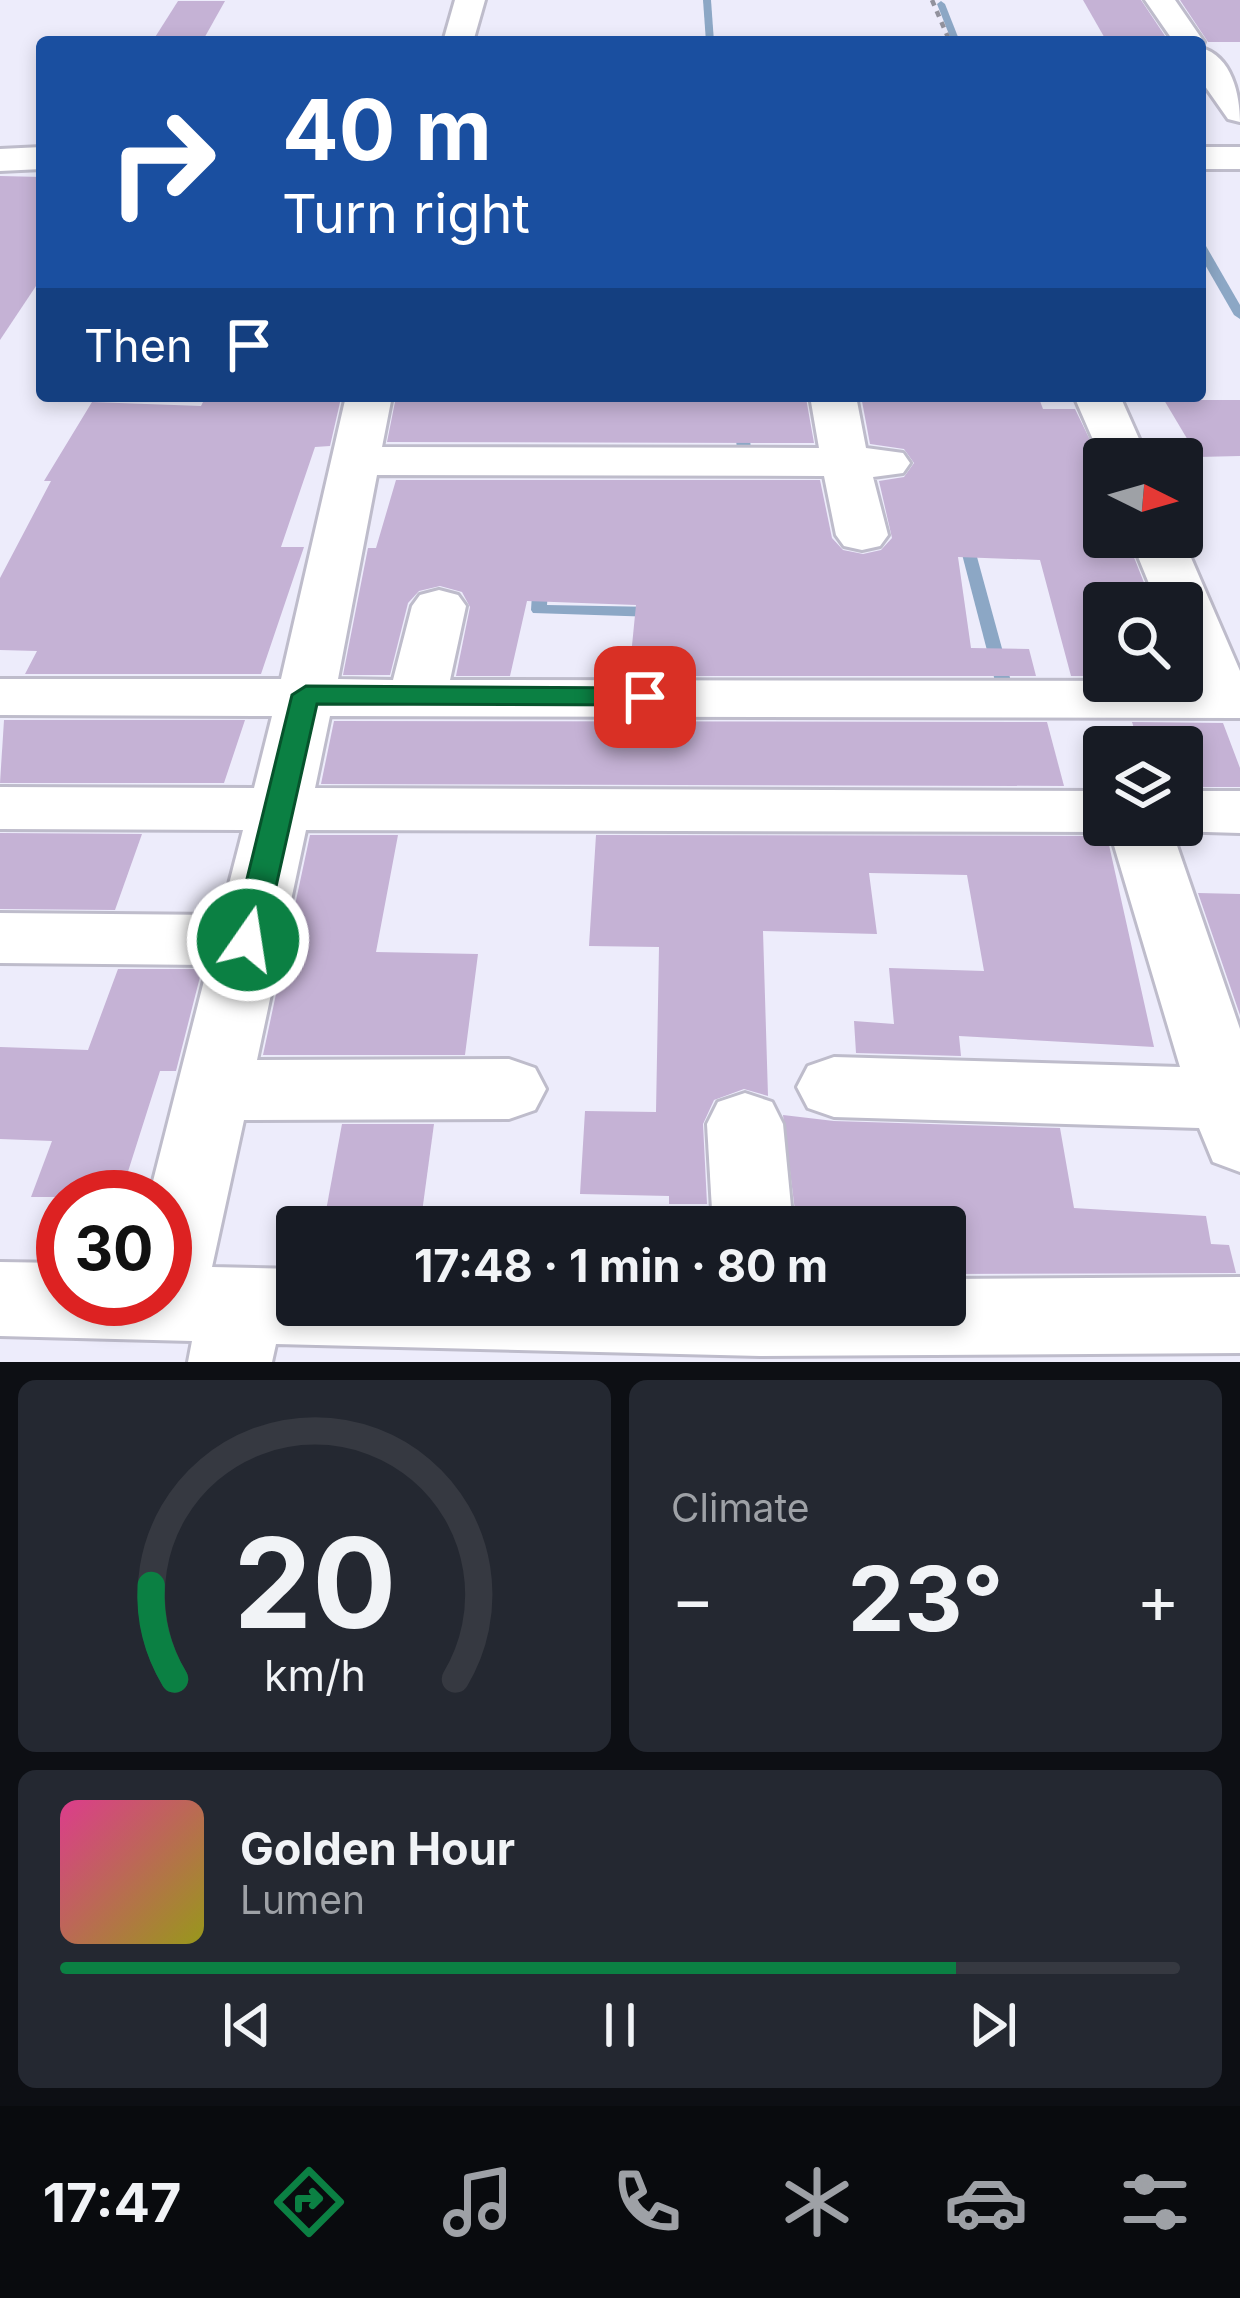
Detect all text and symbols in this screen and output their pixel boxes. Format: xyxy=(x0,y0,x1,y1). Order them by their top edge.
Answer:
text: 40 m xyxy=(282,79,492,180)
icon: right xyxy=(84,84,240,240)
text: Turn right xyxy=(282,181,530,246)
icon: arrive xyxy=(216,312,282,378)
text: Then xyxy=(84,318,192,373)
north arrow xyxy=(1083,438,1203,558)
map controls xyxy=(1083,438,1203,846)
button: search xyxy=(1083,582,1203,702)
pin xyxy=(594,646,696,748)
icon: arrive xyxy=(612,664,678,730)
button: layers xyxy=(1083,726,1203,846)
position arrow xyxy=(185,877,311,1003)
speed limit sign: 30 xyxy=(36,1170,192,1326)
text: 17:48 · 1 min · 80 m xyxy=(414,1238,828,1293)
text: Climate xyxy=(671,1484,810,1531)
text: 20 xyxy=(233,1507,396,1658)
text: 23° xyxy=(848,1544,1003,1653)
text: − xyxy=(671,1559,715,1639)
text: + xyxy=(1136,1559,1180,1639)
text: km/h xyxy=(264,1649,365,1701)
text: Golden Hour xyxy=(240,1821,515,1876)
text: Lumen xyxy=(240,1876,365,1923)
icon: previous xyxy=(214,1992,280,2058)
icon: pause xyxy=(587,1992,653,2058)
icon: next xyxy=(960,1992,1026,2058)
icon: directions xyxy=(267,2160,351,2244)
icon: music xyxy=(436,2160,520,2244)
icon: phone xyxy=(605,2160,689,2244)
icon: climate xyxy=(775,2160,859,2244)
icon: car xyxy=(944,2160,1028,2244)
icon: filters xyxy=(1113,2160,1197,2244)
text: 17:47 xyxy=(43,2170,181,2235)

